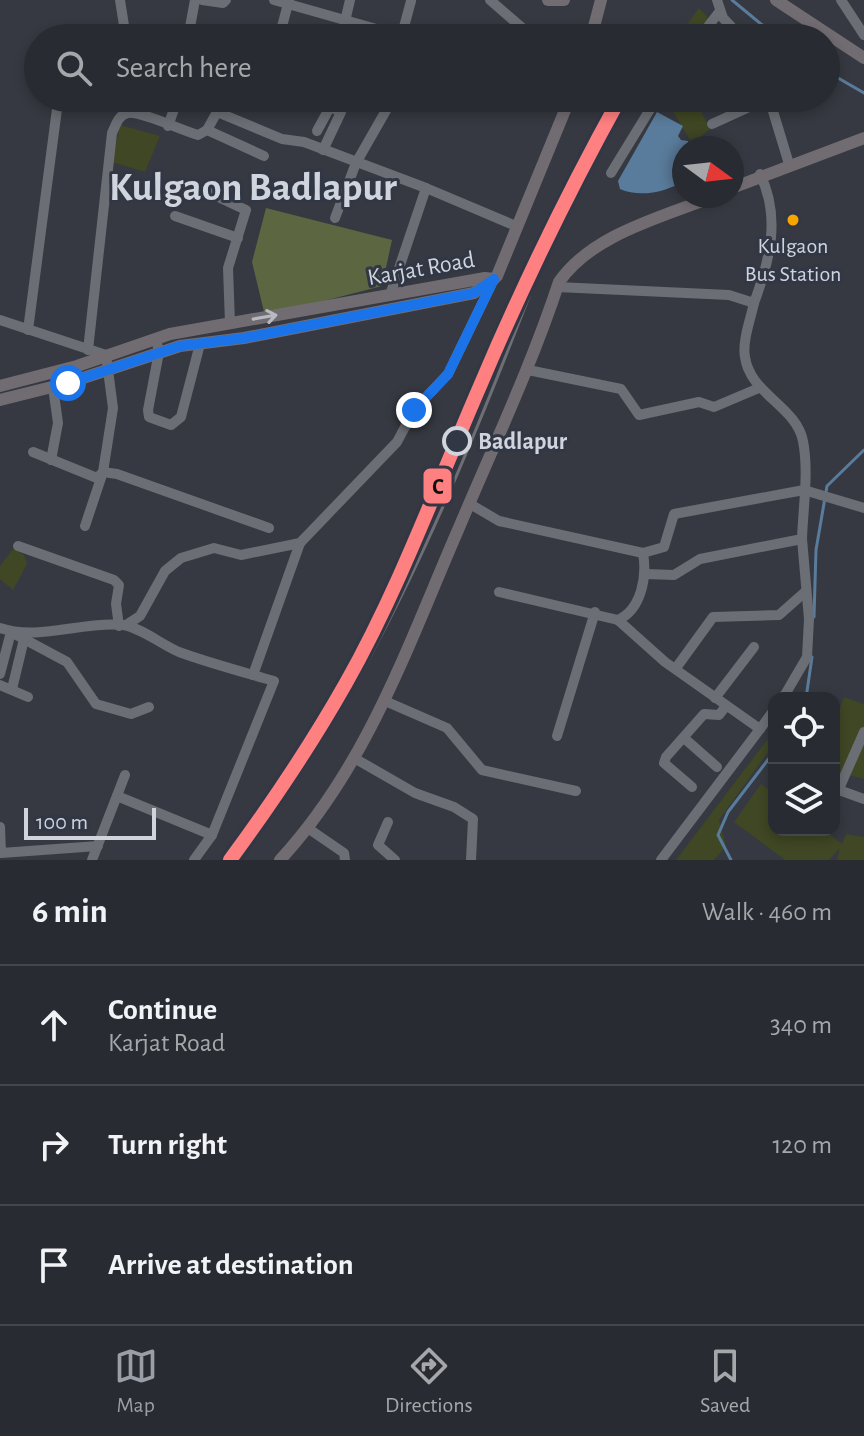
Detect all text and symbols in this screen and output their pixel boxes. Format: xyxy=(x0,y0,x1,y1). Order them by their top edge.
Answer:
search box xyxy=(24,24,840,112)
icon: search xyxy=(52,46,96,90)
text: Search here xyxy=(116,53,252,83)
north arrow xyxy=(672,136,744,208)
district label: Kulgaon Badlapur xyxy=(109,168,397,208)
marker: Kulgaon Bus Station xyxy=(785,212,801,228)
place label: Kulgaon Bus Station xyxy=(745,235,841,285)
street label: Karjat Road xyxy=(366,248,477,290)
one-way arrow xyxy=(251,309,277,324)
route start xyxy=(50,365,86,401)
route end xyxy=(396,392,432,428)
marker: Badlapur xyxy=(443,427,471,455)
place label: Badlapur xyxy=(478,430,568,454)
line badge: C xyxy=(422,467,453,505)
text: C xyxy=(432,476,444,498)
map controls xyxy=(768,692,840,836)
button: locate xyxy=(768,692,840,764)
button: layers xyxy=(768,764,840,836)
scale bar xyxy=(24,804,156,840)
text: 100 m xyxy=(36,811,88,833)
text: 6 min xyxy=(32,895,108,929)
text: Walk · 460 m xyxy=(702,899,832,925)
text: Continue xyxy=(108,995,217,1025)
icon: ahead xyxy=(32,1003,76,1047)
text: 340 m xyxy=(770,1012,832,1038)
text: Karjat Road xyxy=(108,1030,225,1056)
icon: right xyxy=(32,1123,76,1167)
text: Turn right xyxy=(108,1130,227,1160)
text: 120 m xyxy=(772,1132,832,1158)
icon: arrive xyxy=(32,1243,76,1287)
text: Arrive at destination xyxy=(108,1250,354,1280)
tab: Map xyxy=(114,1344,158,1418)
tab: Directions xyxy=(385,1344,473,1418)
tab: Saved xyxy=(700,1344,750,1418)

